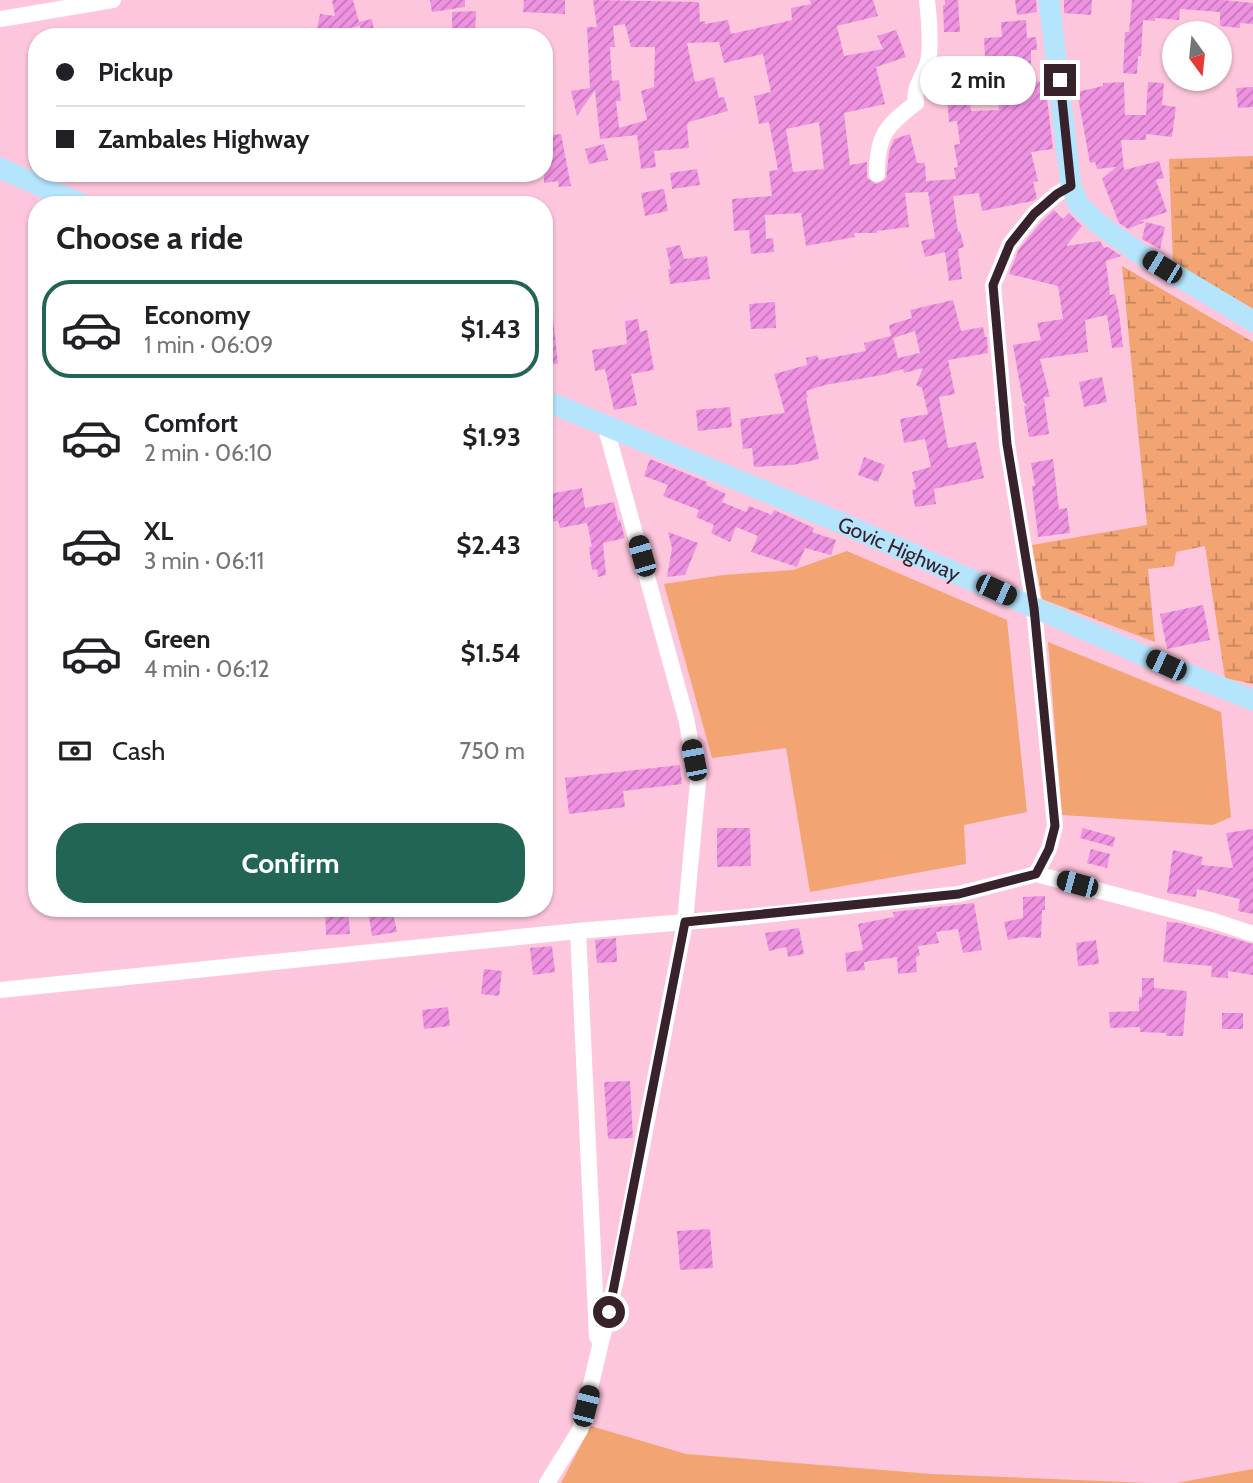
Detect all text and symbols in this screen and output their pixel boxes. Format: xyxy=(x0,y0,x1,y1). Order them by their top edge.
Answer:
north arrow xyxy=(1162,21,1232,91)
map controls xyxy=(1162,21,1232,91)
text: Pickup xyxy=(98,56,173,88)
callout: 2 min xyxy=(920,56,1036,104)
route end xyxy=(1044,64,1076,96)
text: 2 min xyxy=(950,66,1006,94)
text: Zambales Highway xyxy=(98,123,310,155)
text: Choose a ride xyxy=(56,218,243,257)
car xyxy=(1139,247,1186,287)
icon: car xyxy=(60,298,123,361)
text: Economy xyxy=(144,299,250,331)
text: $1.43 xyxy=(460,313,521,345)
text: 1 min · 06:09 xyxy=(144,331,273,359)
icon: car xyxy=(60,406,123,469)
text: Comfort xyxy=(144,407,238,439)
text: $1.93 xyxy=(462,421,521,453)
text: 2 min · 06:10 xyxy=(144,439,272,467)
street label: Govic Highway xyxy=(835,511,964,586)
icon: car xyxy=(60,514,123,577)
text: XL xyxy=(144,515,173,547)
text: $2.43 xyxy=(456,529,521,561)
car xyxy=(627,533,658,579)
text: 3 min · 06:11 xyxy=(144,547,264,575)
car xyxy=(973,572,1020,608)
icon: car xyxy=(60,622,123,685)
text: Green xyxy=(144,623,211,655)
text: $1.54 xyxy=(460,637,521,669)
car xyxy=(1143,647,1190,683)
text: 4 min · 06:12 xyxy=(144,655,270,683)
icon: cash xyxy=(56,732,94,770)
text: Cash xyxy=(112,735,165,767)
text: 750 m xyxy=(460,737,525,765)
car xyxy=(680,737,709,783)
button: Confirm xyxy=(56,823,525,903)
car xyxy=(1054,868,1101,900)
route start xyxy=(593,1296,625,1328)
car xyxy=(571,1383,602,1429)

